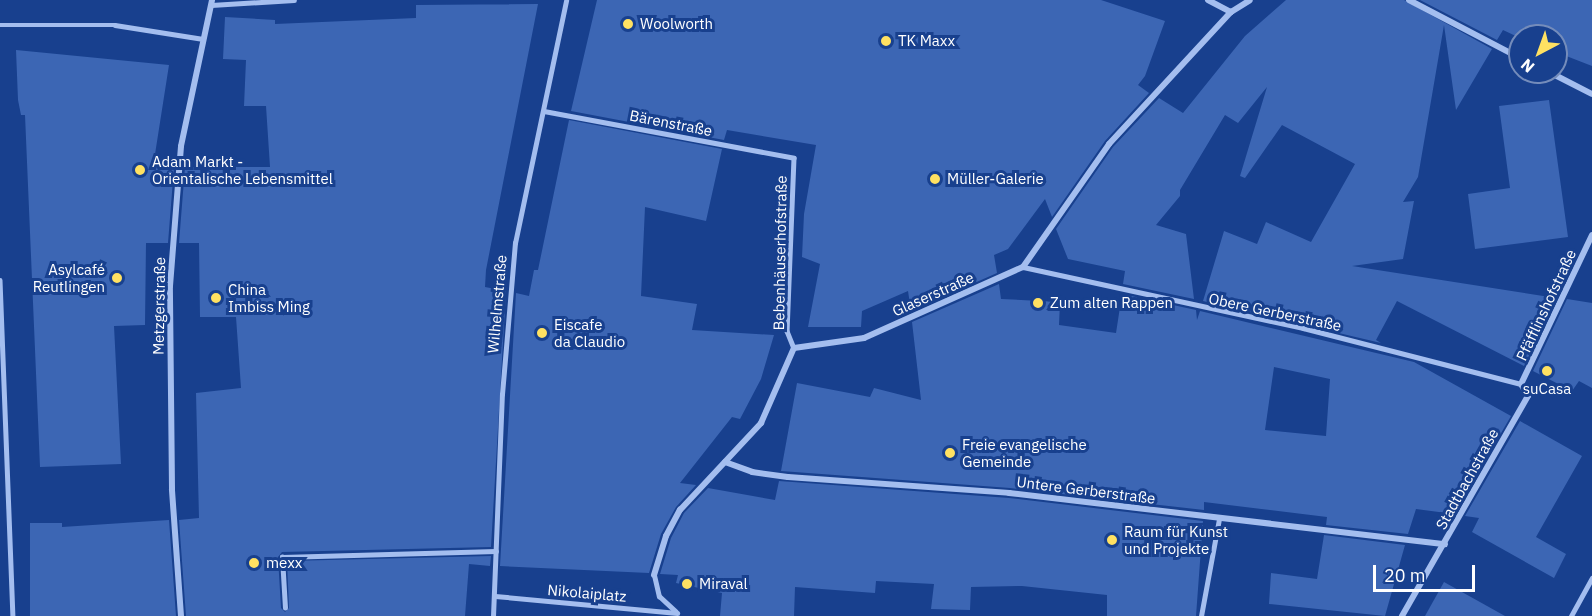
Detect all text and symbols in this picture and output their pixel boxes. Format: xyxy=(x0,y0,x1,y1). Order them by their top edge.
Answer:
place label: Woolworth xyxy=(640,15,713,33)
marker: Woolworth xyxy=(621,17,635,31)
north arrow xyxy=(1508,24,1568,84)
place label: TK Maxx xyxy=(898,32,955,50)
marker: TK Maxx xyxy=(879,34,893,48)
text: N xyxy=(1517,55,1538,77)
street label: Bärenstraße xyxy=(628,106,714,140)
place label: Adam Markt - Orientalische Lebensmittel xyxy=(152,152,333,187)
marker: Adam Markt - Orientalische Lebensmittel xyxy=(133,163,147,177)
place label: Müller-Galerie xyxy=(947,170,1044,188)
marker: Müller-Galerie xyxy=(928,172,942,186)
street label: Bebenhäuserhofstraße xyxy=(770,175,790,331)
street label: Pfäfflinshofstraße xyxy=(1512,246,1580,364)
street label: Wilhelmstraße xyxy=(484,254,510,354)
street label: Metzgerstraße xyxy=(149,257,169,355)
place label: Asylcafé Reutlingen xyxy=(33,260,105,295)
street label: Glaserstraße xyxy=(889,268,977,320)
marker: Asylcafé Reutlingen xyxy=(110,271,124,285)
place label: China Imbiss Ming xyxy=(228,280,310,315)
street label: Obere Gerberstraße xyxy=(1207,289,1343,335)
marker: China Imbiss Ming xyxy=(209,291,223,305)
place label: Zum alten Rappen xyxy=(1050,294,1173,312)
marker: Zum alten Rappen xyxy=(1031,296,1045,310)
place label: Eiscafe da Claudio xyxy=(554,315,625,350)
marker: Eiscafe da Claudio xyxy=(535,326,549,340)
marker: suCasa xyxy=(1540,364,1554,378)
place label: suCasa xyxy=(1523,380,1571,398)
street label: Stadtbachstraße xyxy=(1432,425,1502,533)
place label: Freie evangelische Gemeinde xyxy=(962,435,1087,470)
marker: Freie evangelische Gemeinde xyxy=(943,446,957,460)
street label: Untere Gerberstraße xyxy=(1016,473,1156,507)
place label: Raum für Kunst und Projekte xyxy=(1124,522,1228,557)
marker: Raum für Kunst und Projekte xyxy=(1105,533,1119,547)
scale bar xyxy=(1376,553,1478,591)
place label: mexx xyxy=(266,554,302,572)
marker: mexx xyxy=(247,556,261,570)
text: 20 m xyxy=(1384,564,1426,587)
place label: Miraval xyxy=(699,575,748,593)
marker: Miraval xyxy=(680,577,694,591)
street label: Nikolaiplatz xyxy=(547,581,627,605)

